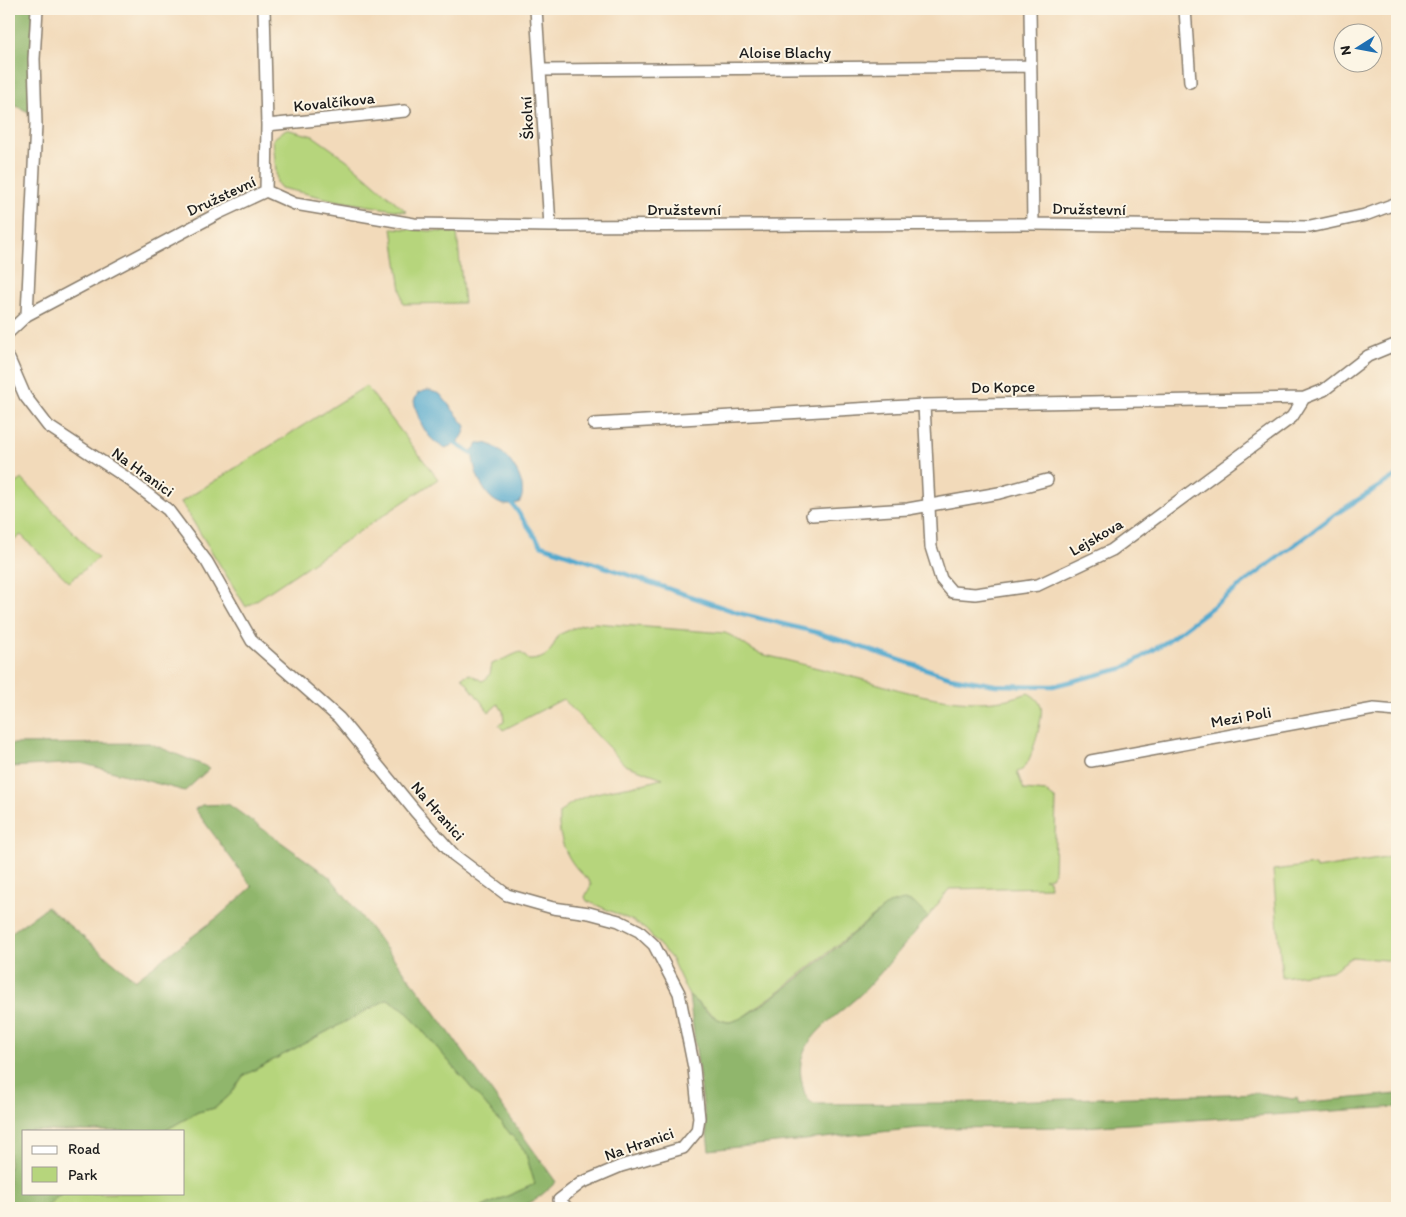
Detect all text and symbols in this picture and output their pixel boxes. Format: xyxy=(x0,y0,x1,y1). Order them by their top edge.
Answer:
north arrow xyxy=(1334,22,1384,72)
street label: Aloise Blachy xyxy=(739,43,831,62)
text: N xyxy=(1336,44,1355,57)
street label: Kovalčíkova xyxy=(292,88,376,116)
street label: Školní xyxy=(516,96,538,140)
street label: Družstevní xyxy=(183,172,259,220)
street label: Družstevní xyxy=(1052,199,1126,219)
street label: Družstevní xyxy=(647,200,721,219)
street label: Do Kopce xyxy=(971,377,1035,397)
street label: Na Hranici xyxy=(108,443,178,501)
street label: Lejskova xyxy=(1066,514,1127,560)
street label: Mezi Poli xyxy=(1209,702,1273,732)
street label: Na Hranici xyxy=(407,778,469,844)
street label: Na Hranici xyxy=(602,1123,676,1165)
legend xyxy=(22,1130,185,1194)
text: Road xyxy=(68,1140,101,1158)
text: Park xyxy=(68,1166,98,1184)

